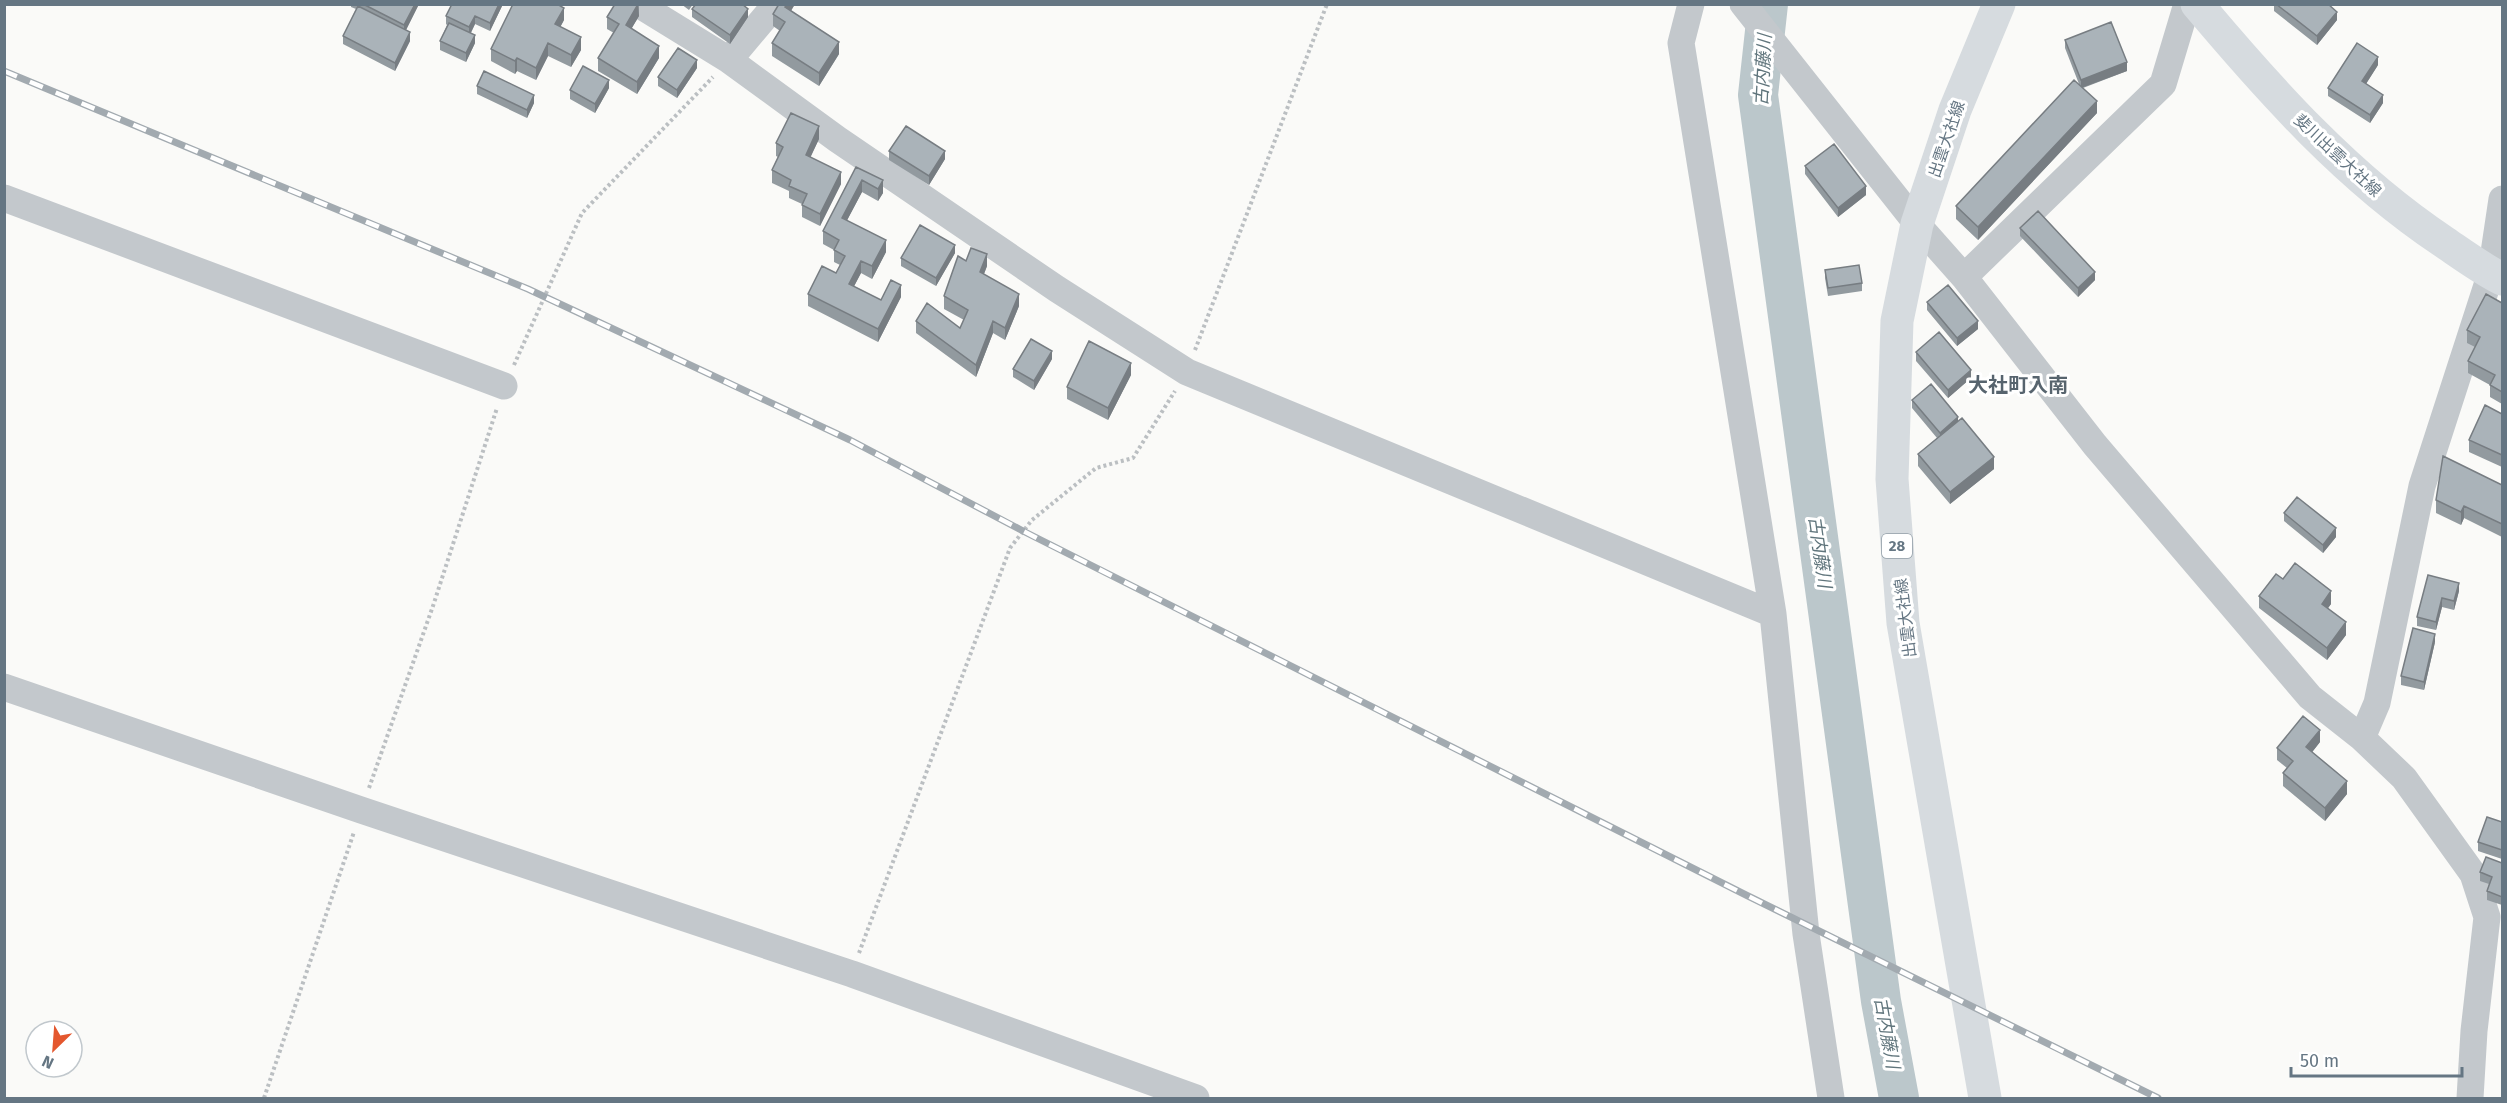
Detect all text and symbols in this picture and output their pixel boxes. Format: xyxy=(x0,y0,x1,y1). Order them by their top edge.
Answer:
water label: 古内藤川 xyxy=(1750,31,1776,107)
street label: 出雲大社線 xyxy=(1924,98,1968,180)
street label: 斐川出雲大社線 xyxy=(2290,110,2385,201)
district label: 大社町入南 xyxy=(1968,373,2068,397)
water label: 古内藤川 xyxy=(1804,515,1836,591)
road number: 28 xyxy=(1882,534,1912,558)
street label: 出雲大社線 xyxy=(1891,577,1920,659)
water label: 古内藤川 xyxy=(1870,996,1904,1072)
north arrow xyxy=(24,1019,84,1079)
scale bar xyxy=(2291,1040,2462,1078)
text: 50 m xyxy=(2300,1050,2339,1072)
text: N xyxy=(39,1051,57,1073)

